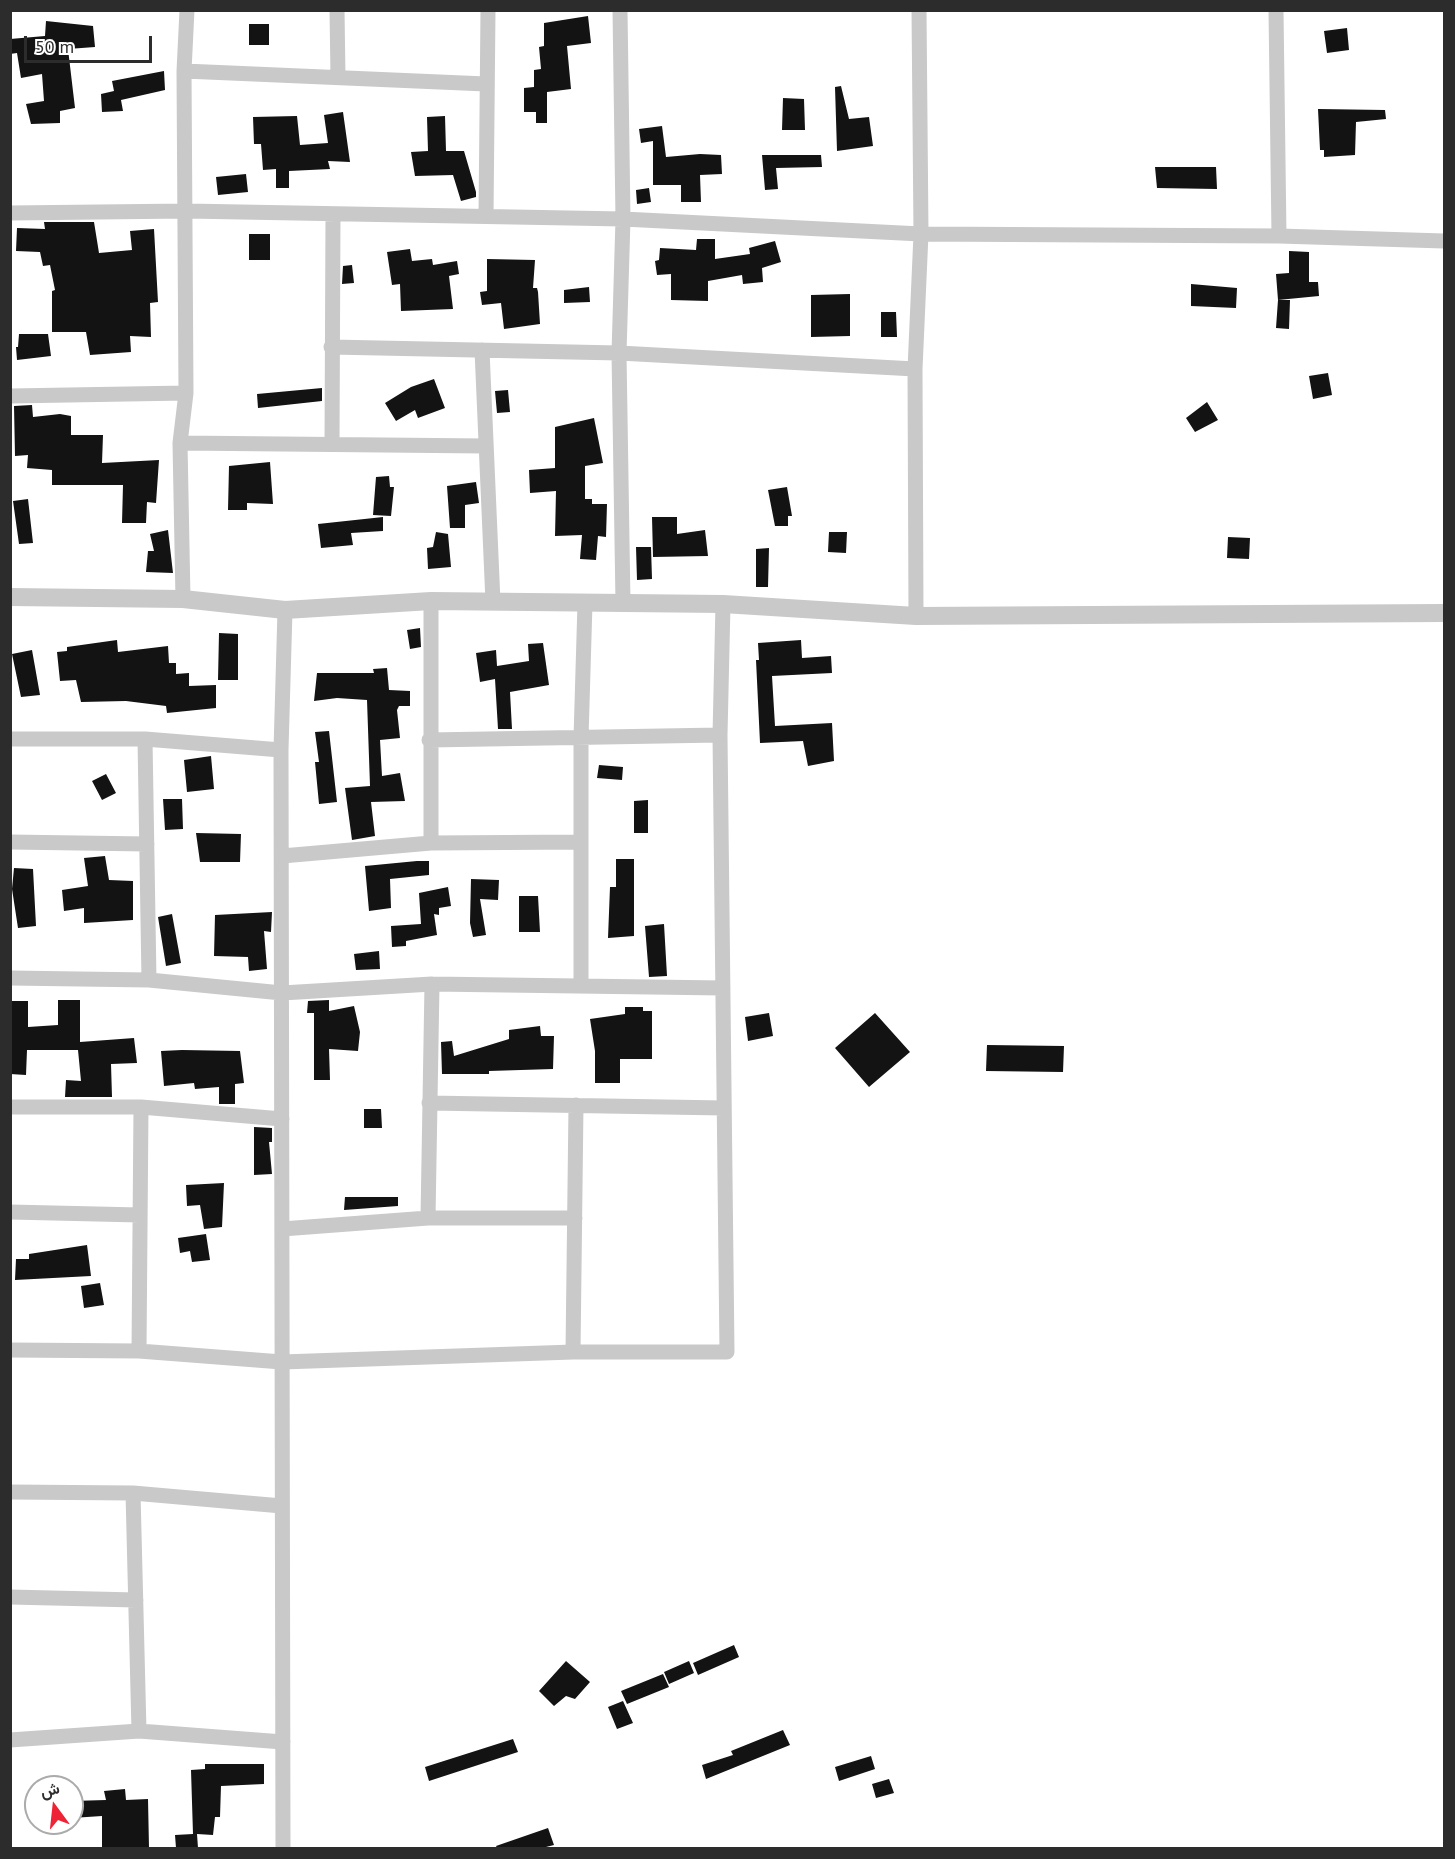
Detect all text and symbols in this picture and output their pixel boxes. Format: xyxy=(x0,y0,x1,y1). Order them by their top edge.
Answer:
scale bar xyxy=(27,24,154,62)
text: 50 m xyxy=(35,35,74,58)
north arrow xyxy=(24,1775,84,1835)
text: ش xyxy=(38,1777,62,1802)

